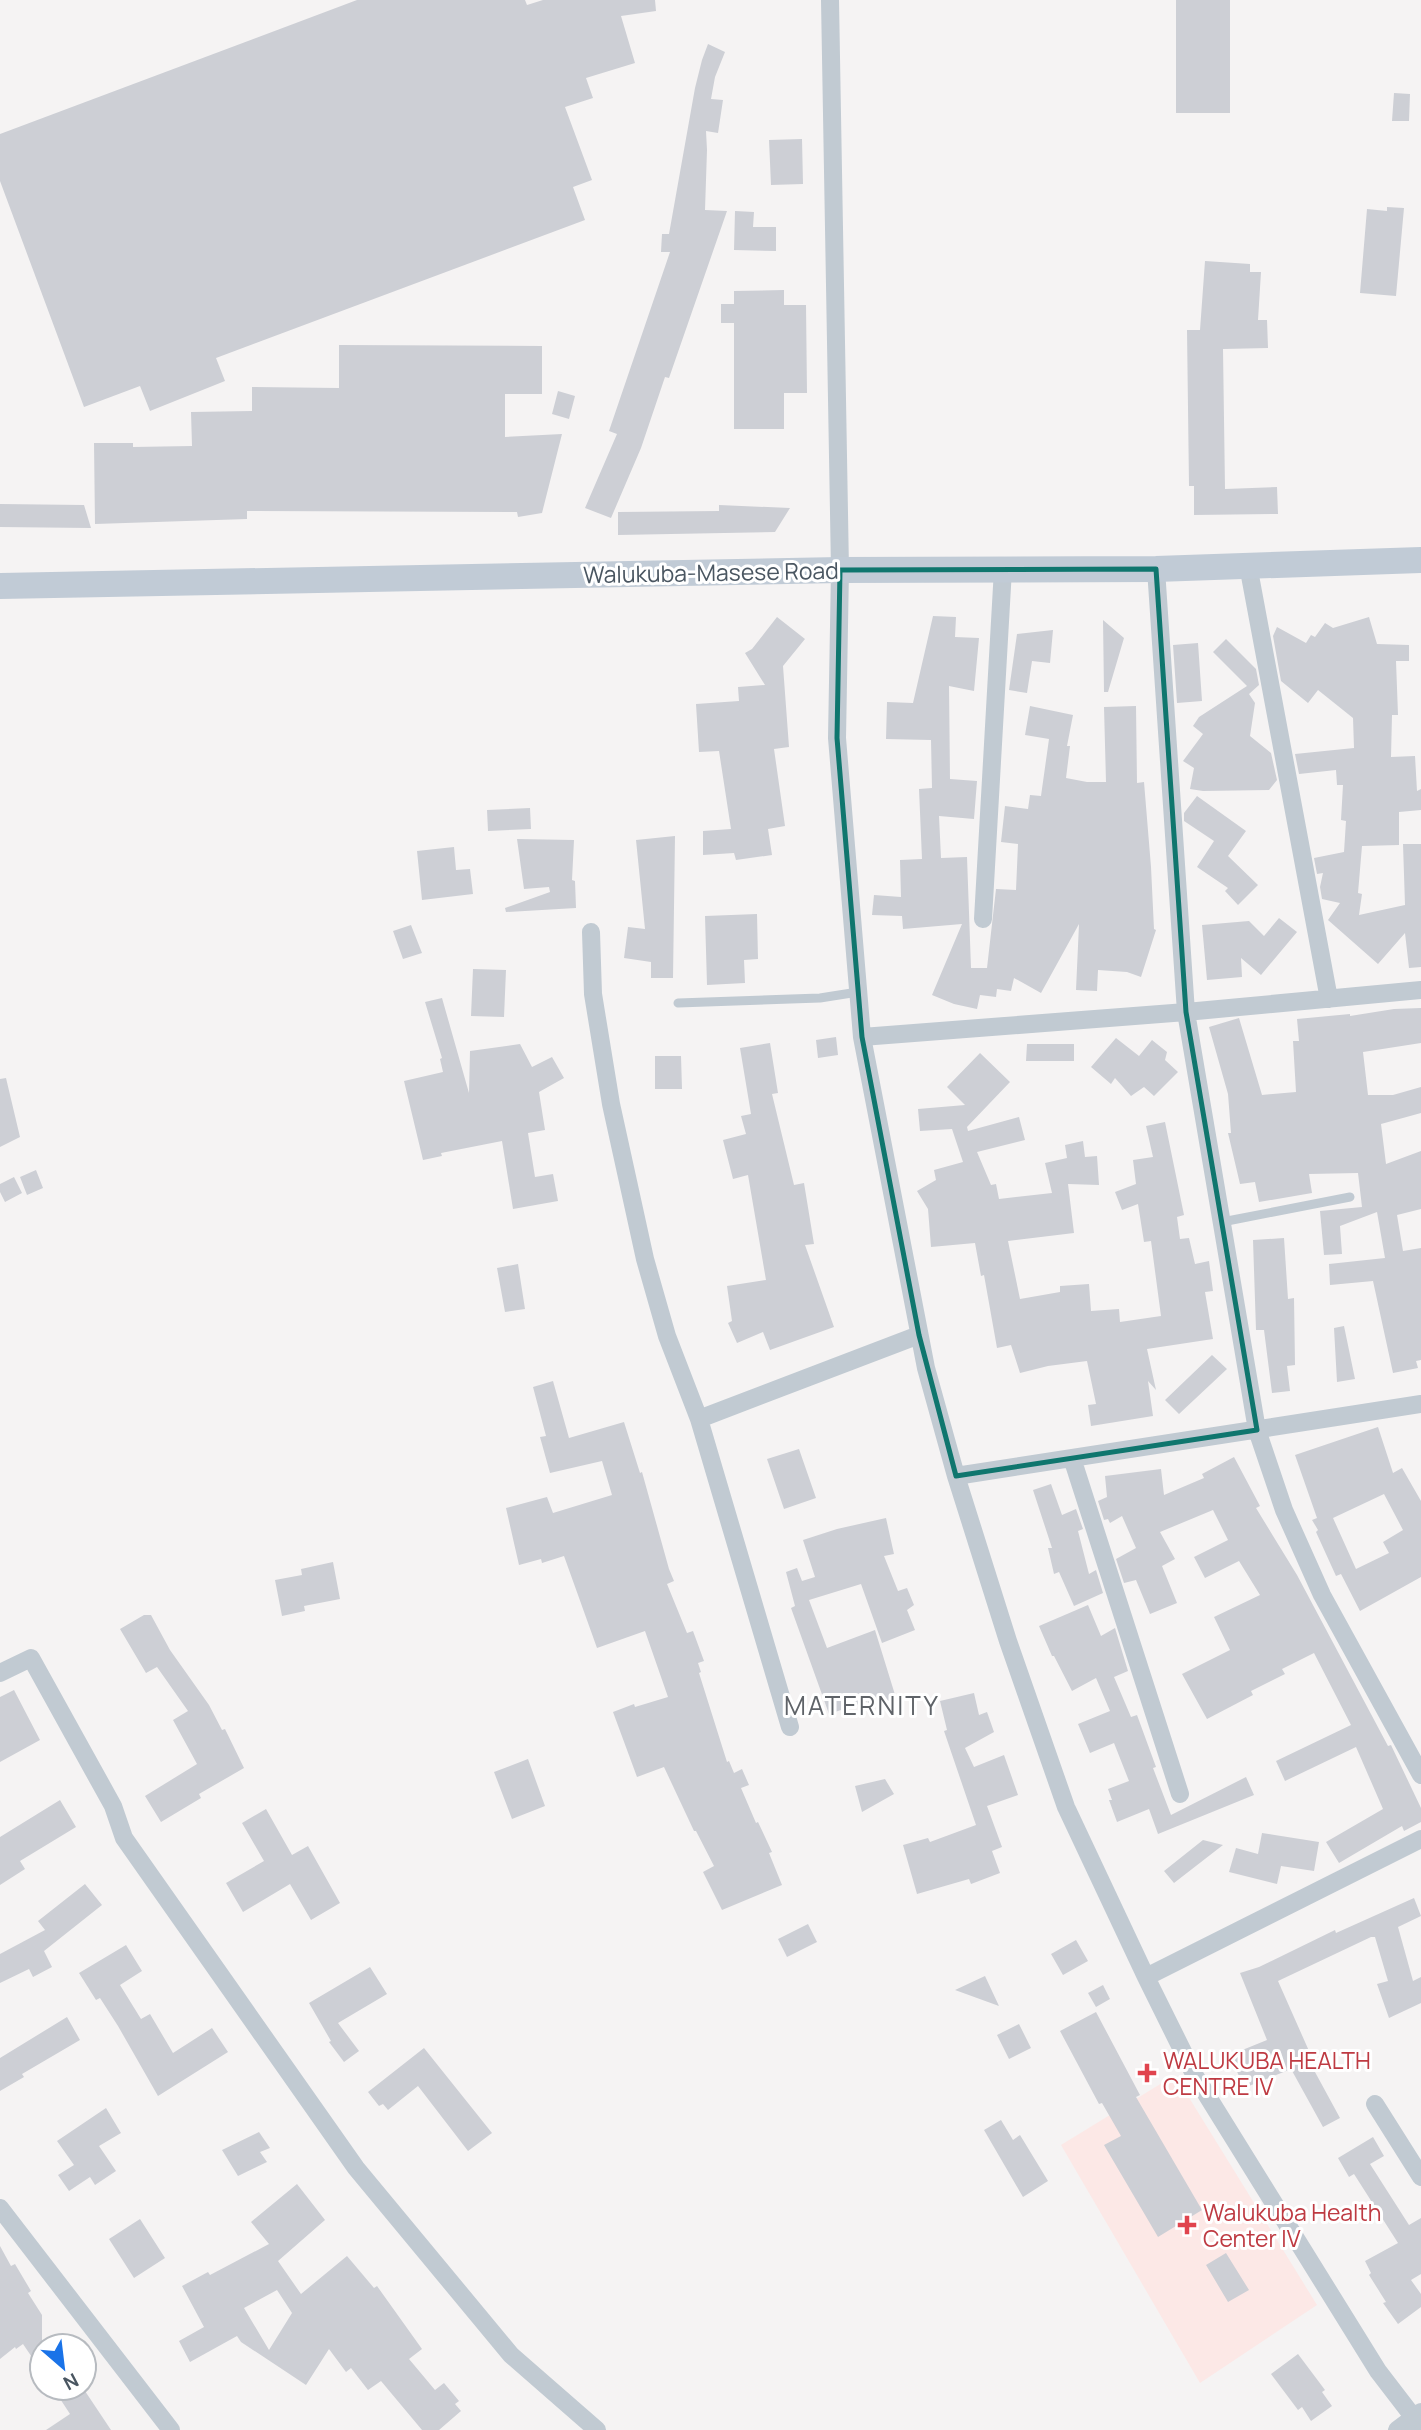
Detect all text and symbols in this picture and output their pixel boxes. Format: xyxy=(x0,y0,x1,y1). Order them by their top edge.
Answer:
street label: Walukuba-Masese Road xyxy=(583,554,839,590)
district label: MATERNITY xyxy=(784,1687,940,1723)
place label: WALUKUBA HEALTH CENTRE IV xyxy=(1163,2044,1371,2102)
marker: WALUKUBA HEALTH CENTRE IV xyxy=(1137,2063,1157,2083)
place label: Walukuba Health Center IV xyxy=(1203,2196,1381,2254)
marker: Walukuba Health Center IV xyxy=(1177,2215,1197,2235)
north arrow xyxy=(28,2332,98,2402)
text: N xyxy=(59,2367,83,2397)

